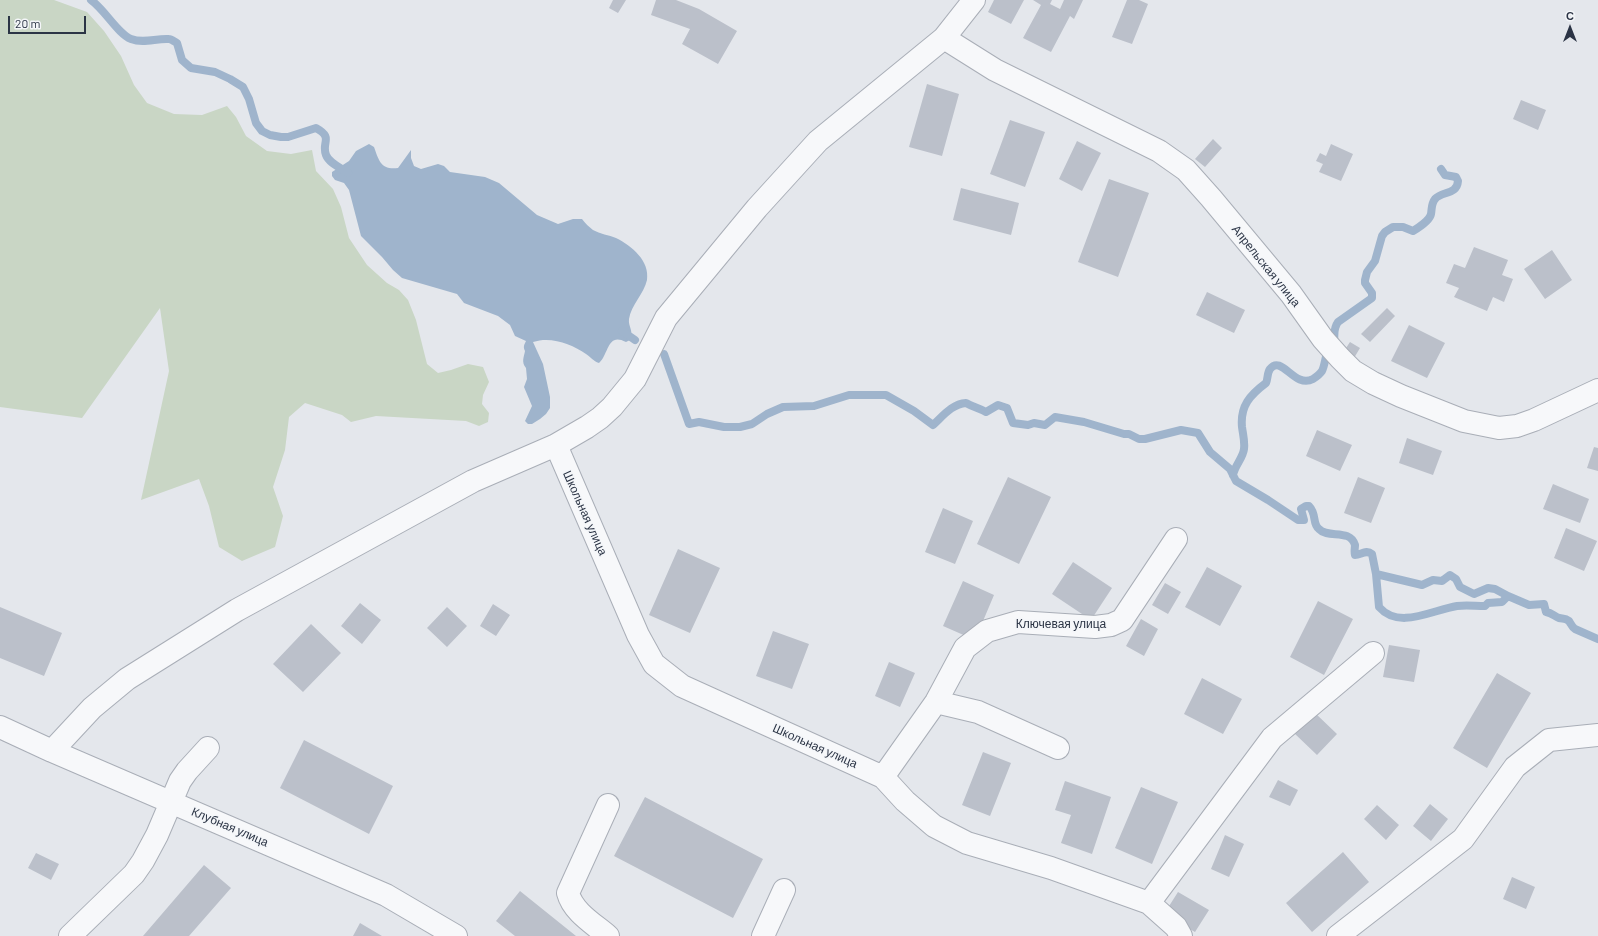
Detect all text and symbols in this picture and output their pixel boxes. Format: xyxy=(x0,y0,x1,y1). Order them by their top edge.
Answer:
scale bar xyxy=(10,8,88,34)
north arrow xyxy=(1550,8,1590,48)
text: С xyxy=(1566,9,1574,22)
text: 20 m xyxy=(15,16,41,30)
street label: Апрельская улица xyxy=(1229,222,1303,310)
street label: Школьная улица xyxy=(560,468,610,558)
street label: Ключевая улица xyxy=(1016,617,1106,631)
street label: Школьная улица xyxy=(770,721,860,771)
street label: Клубная улица xyxy=(189,804,271,850)

